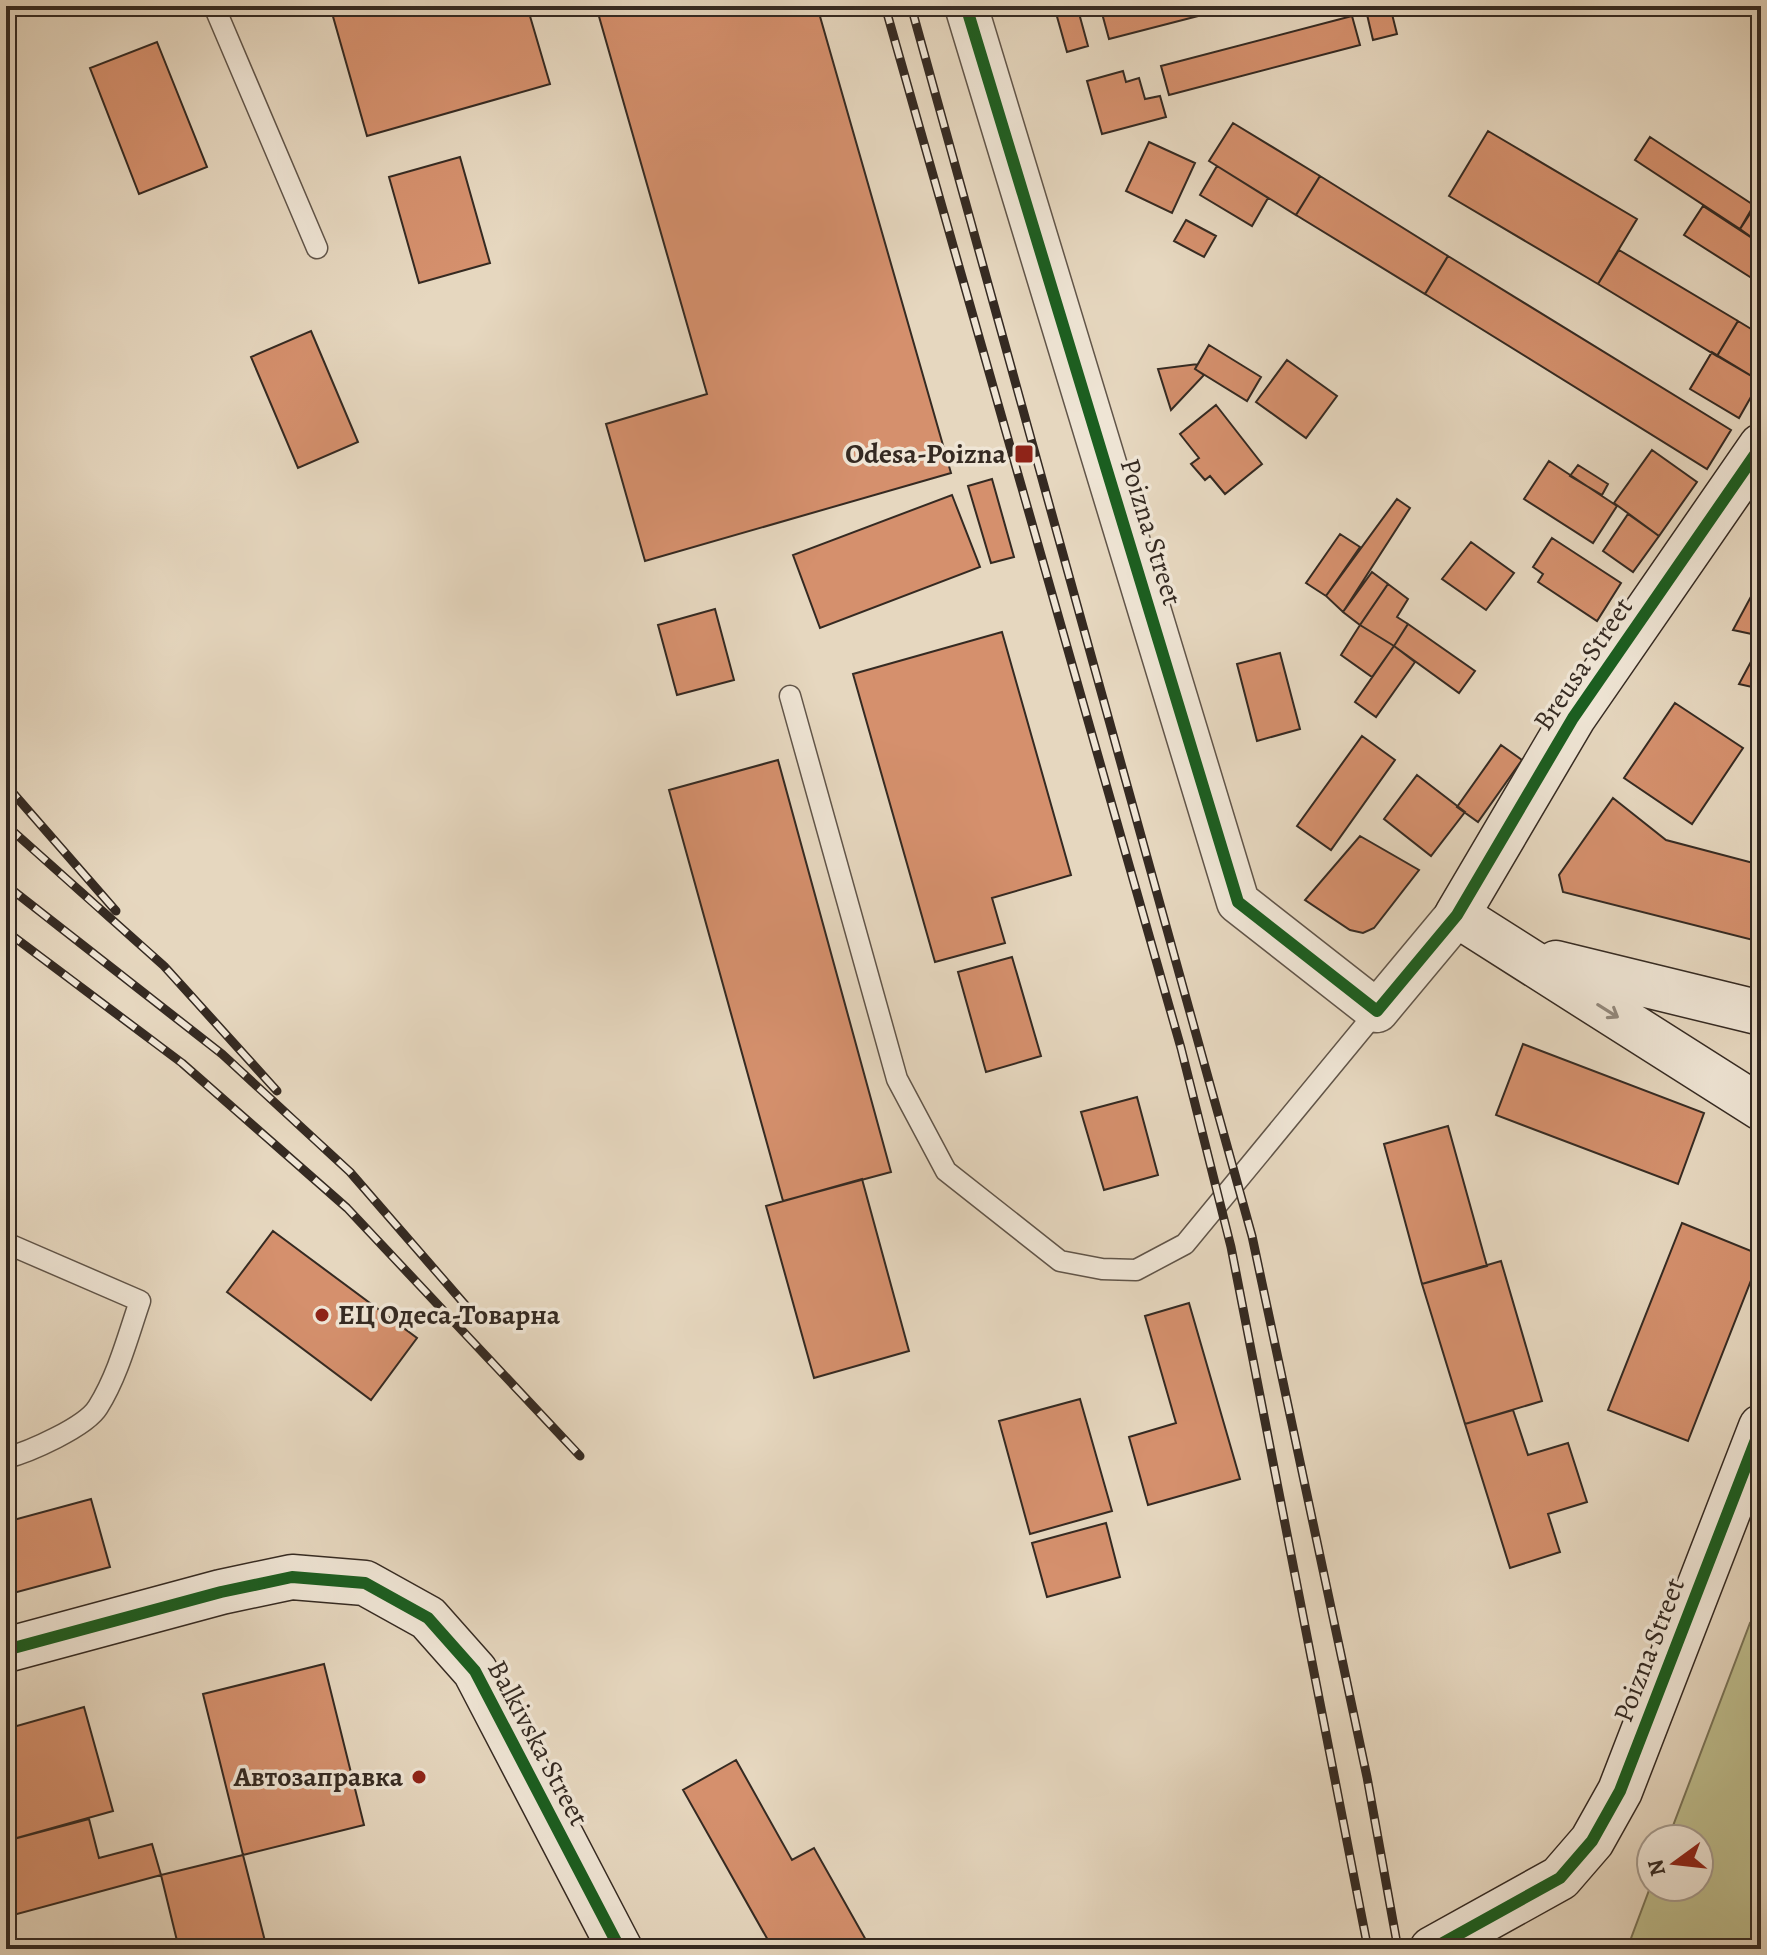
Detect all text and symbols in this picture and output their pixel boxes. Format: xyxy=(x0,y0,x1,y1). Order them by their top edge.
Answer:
place label: Odesa-Poizna xyxy=(845,435,1006,473)
marker: Odesa-Poizna xyxy=(1013,443,1035,465)
street label: Poizna Street xyxy=(1111,454,1191,610)
street label: Breusa Street xyxy=(1524,590,1642,738)
one-way arrow xyxy=(1596,1003,1619,1019)
place label: ЕЦ Одеса-Товарна xyxy=(338,1296,561,1334)
marker: ЕЦ Одеса-Товарна xyxy=(313,1306,331,1324)
street label: Poizna Street xyxy=(1604,1572,1694,1728)
street label: Balkivska Street xyxy=(478,1653,598,1833)
place label: Автозаправка xyxy=(233,1758,404,1796)
marker: Автозаправка xyxy=(410,1768,428,1786)
north arrow xyxy=(1635,1823,1715,1903)
text: N xyxy=(1640,1856,1673,1880)

